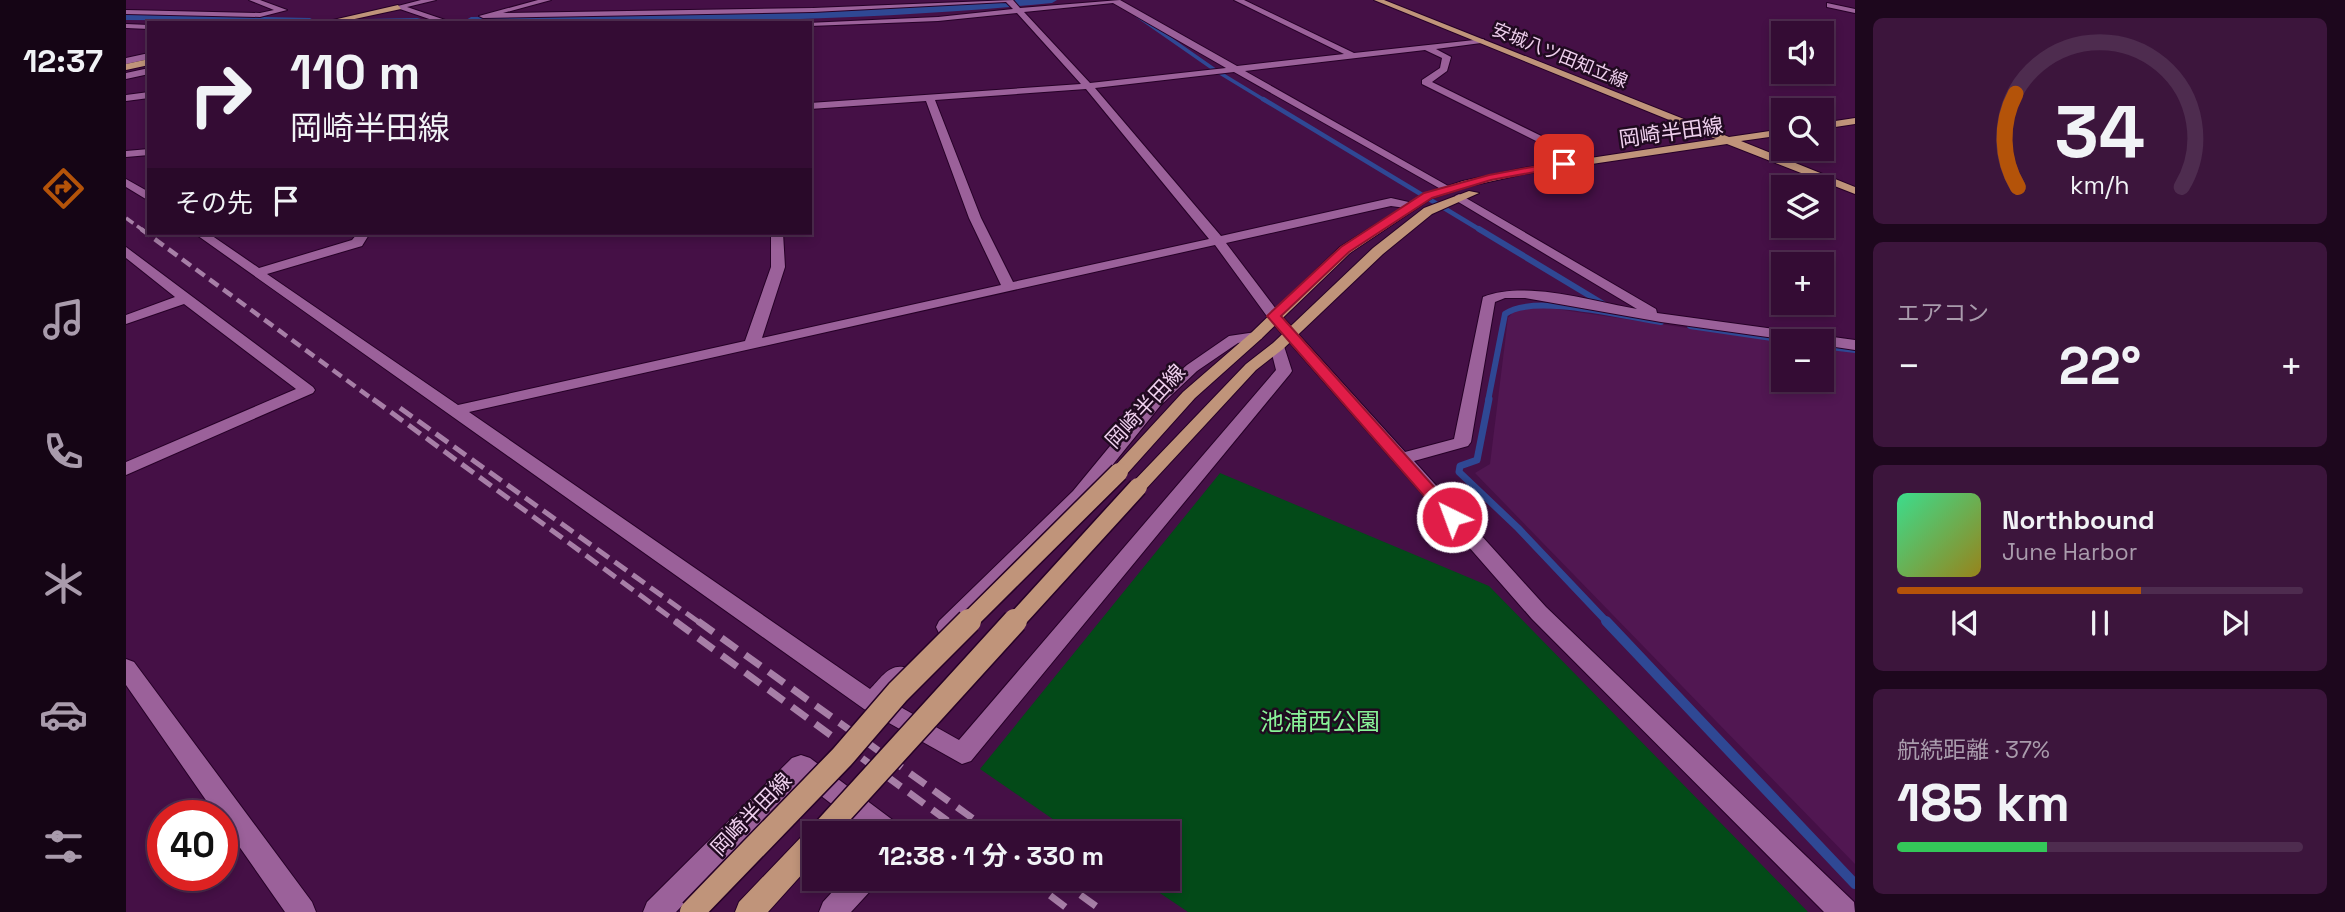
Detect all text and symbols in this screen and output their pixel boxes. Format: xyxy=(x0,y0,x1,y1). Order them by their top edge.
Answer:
street label: 安城八ツ田知立線 xyxy=(1489,17,1631,93)
map controls xyxy=(1771,21,1834,392)
button: sound xyxy=(1771,21,1834,84)
text: 12:37 xyxy=(23,41,103,81)
text: 110 m xyxy=(290,41,420,103)
icon: right xyxy=(175,49,266,140)
text: 34 xyxy=(2055,85,2145,178)
button: search xyxy=(1771,98,1834,161)
text: 岡崎半田線 xyxy=(290,108,450,148)
street label: 岡崎半田線 xyxy=(1617,111,1725,153)
pin xyxy=(1534,134,1594,194)
icon: arrive xyxy=(1545,145,1583,183)
icon: directions xyxy=(39,164,88,213)
text: km/h xyxy=(2070,169,2130,201)
button: layers xyxy=(1771,175,1834,238)
icon: arrive xyxy=(267,182,305,220)
text: その先 xyxy=(175,186,253,220)
button: + xyxy=(1771,252,1834,315)
icon: music xyxy=(39,295,88,344)
text: エアコン xyxy=(1897,298,1989,328)
button: − xyxy=(1771,329,1834,392)
text: 22° xyxy=(2059,333,2141,399)
text: − xyxy=(1897,342,1921,390)
text: + xyxy=(2279,342,2303,390)
street label: 岡崎半田線 xyxy=(1099,358,1191,454)
icon: phone xyxy=(39,427,88,476)
position arrow xyxy=(1415,480,1489,554)
text: Northbound xyxy=(2002,503,2155,537)
text: June Harbor xyxy=(2002,537,2137,567)
icon: climate xyxy=(39,559,88,608)
icon: previous xyxy=(1946,604,1984,642)
icon: pause xyxy=(2081,604,2119,642)
icon: next xyxy=(2216,604,2254,642)
icon: car xyxy=(39,690,88,739)
park label: 池浦西公園 xyxy=(1260,706,1380,737)
text: 航続距離 · 37% xyxy=(1897,735,2050,765)
street label: 岡崎半田線 xyxy=(705,767,797,861)
text: 185 km xyxy=(1897,770,2070,836)
speed limit sign: 40 xyxy=(147,800,238,891)
icon: filters xyxy=(39,822,88,871)
text: 12:38 · 1 分 · 330 m xyxy=(878,839,1104,873)

